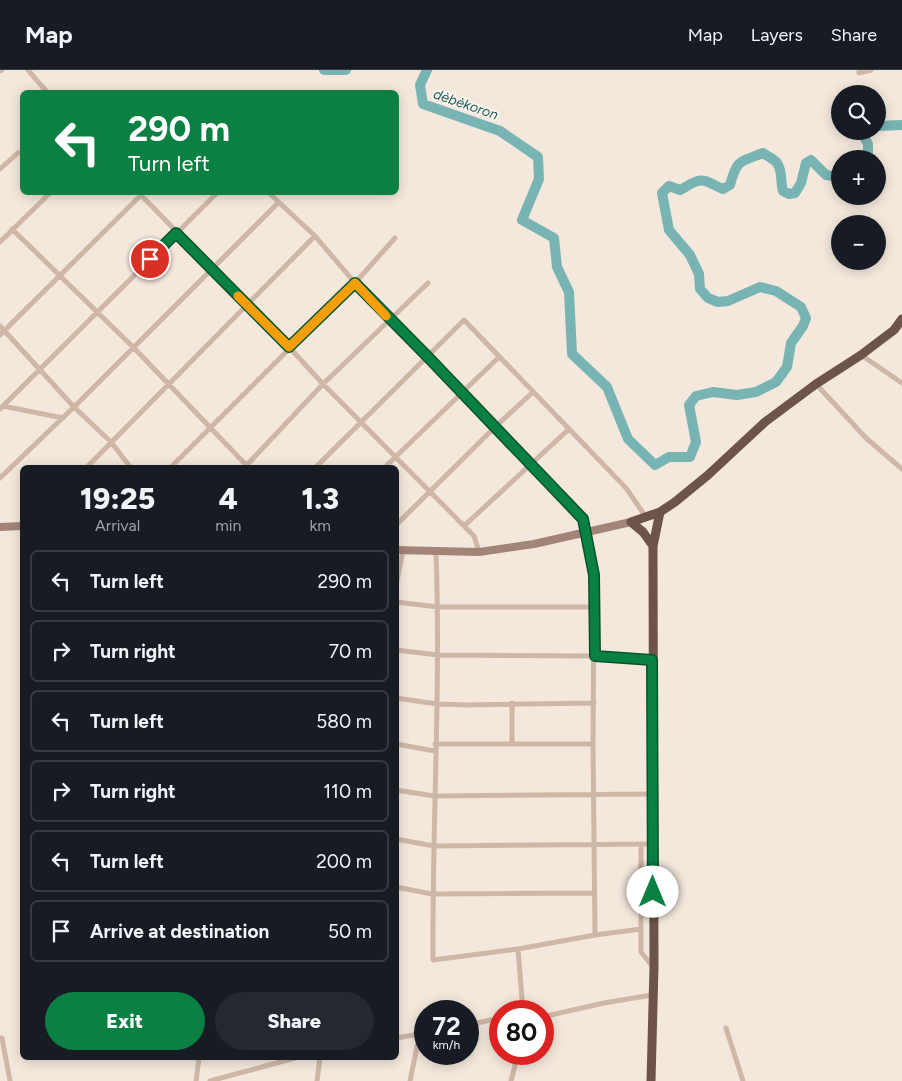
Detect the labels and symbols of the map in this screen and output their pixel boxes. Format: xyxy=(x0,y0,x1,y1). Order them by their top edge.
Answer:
water label: dèbèkoron xyxy=(431,85,501,124)
pin xyxy=(129,238,171,280)
position arrow xyxy=(626,865,678,917)
speed limit sign: 80 xyxy=(489,1000,554,1065)

